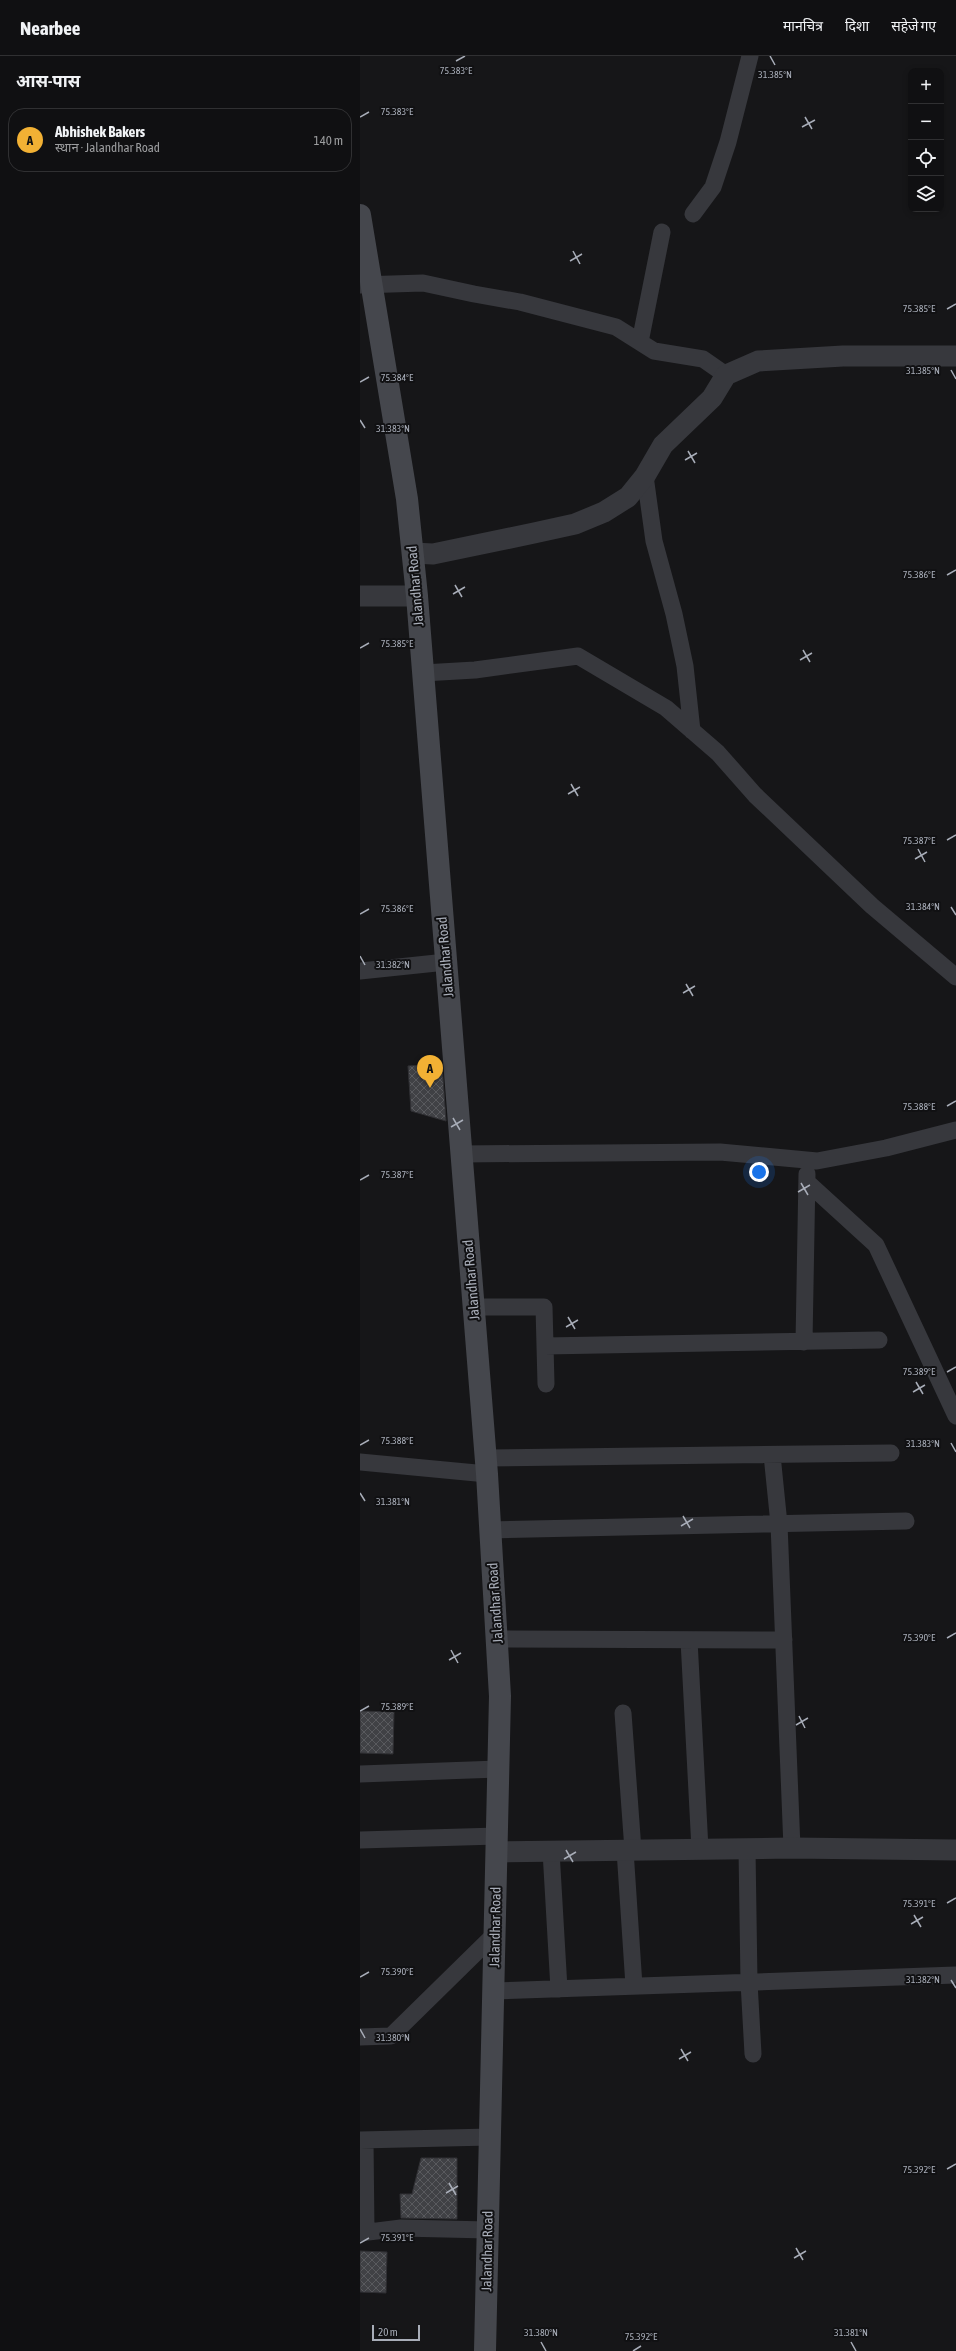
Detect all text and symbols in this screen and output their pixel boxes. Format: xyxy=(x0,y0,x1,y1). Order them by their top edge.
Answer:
text: Nearbee xyxy=(20,17,80,39)
text: मानचित्र xyxy=(783,18,823,34)
text: दिशा xyxy=(845,18,869,34)
text: सहेजे गए xyxy=(891,18,936,34)
text: 75.383°E xyxy=(440,65,473,76)
map controls xyxy=(908,68,944,212)
button: + xyxy=(908,68,944,104)
text: 31.385°N xyxy=(758,69,792,80)
text: आस-पास xyxy=(16,71,80,91)
button: − xyxy=(908,104,944,140)
text: 75.383°E xyxy=(381,106,414,117)
text: Abhishek Bakers xyxy=(55,123,145,140)
text: A xyxy=(27,133,33,148)
text: 140 m xyxy=(314,133,343,148)
text: स्थान · Jalandhar Road xyxy=(55,140,160,155)
button: locate xyxy=(908,140,944,176)
button: layers xyxy=(908,176,944,212)
text: 75.385°E xyxy=(903,303,936,314)
text: 31.385°N xyxy=(906,365,940,376)
text: 75.384°E xyxy=(381,372,414,383)
text: 31.383°N xyxy=(376,423,410,434)
street label: Jalandhar Road xyxy=(404,545,426,627)
text: 75.386°E xyxy=(903,569,936,580)
text: 75.385°E xyxy=(381,638,414,649)
text: 75.387°E xyxy=(903,835,936,846)
text: 31.384°N xyxy=(906,901,940,912)
text: 75.386°E xyxy=(381,903,414,914)
street label: Jalandhar Road xyxy=(434,916,456,998)
text: 31.382°N xyxy=(376,959,410,970)
pin: A xyxy=(417,1055,443,1088)
text: 75.388°E xyxy=(903,1101,936,1112)
your location xyxy=(749,1162,769,1182)
text: 75.387°E xyxy=(381,1169,414,1180)
street label: Jalandhar Road xyxy=(460,1239,482,1321)
text: 75.389°E xyxy=(903,1366,936,1377)
text: 75.388°E xyxy=(381,1435,414,1446)
text: 31.383°N xyxy=(906,1438,940,1449)
text: 31.381°N xyxy=(376,1496,410,1507)
street label: Jalandhar Road xyxy=(484,1562,506,1644)
text: 75.390°E xyxy=(903,1632,936,1643)
text: 75.389°E xyxy=(381,1701,414,1712)
street label: Jalandhar Road xyxy=(486,1887,504,1967)
text: 75.391°E xyxy=(903,1898,936,1909)
text: 75.390°E xyxy=(381,1966,414,1977)
text: 31.382°N xyxy=(906,1974,940,1985)
text: 31.380°N xyxy=(376,2032,410,2043)
text: 75.392°E xyxy=(903,2164,936,2175)
street label: Jalandhar Road xyxy=(478,2211,496,2291)
text: 75.391°E xyxy=(381,2232,414,2243)
scale bar xyxy=(372,2323,420,2342)
text: 20 m xyxy=(378,2326,398,2338)
text: 31.380°N xyxy=(524,2327,558,2338)
text: 31.381°N xyxy=(834,2327,868,2338)
text: 75.392°E xyxy=(625,2331,658,2342)

